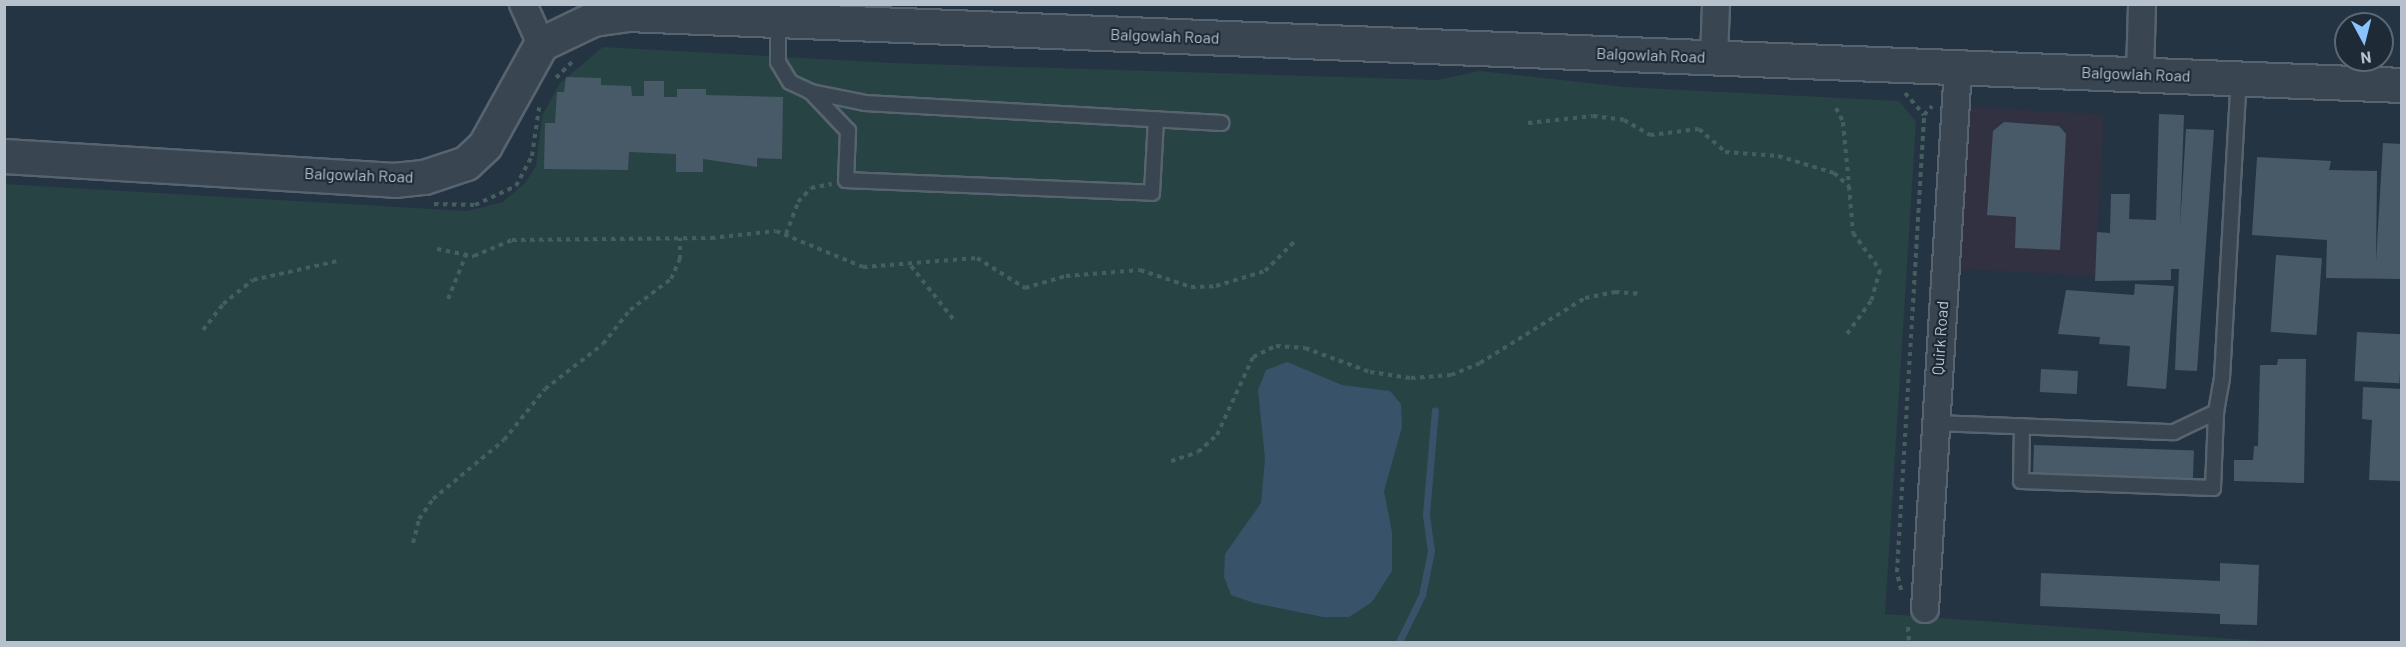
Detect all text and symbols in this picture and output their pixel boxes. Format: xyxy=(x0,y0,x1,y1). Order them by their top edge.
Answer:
north arrow xyxy=(2334,12,2394,72)
street label: Balgowlah Road xyxy=(1110,24,1220,48)
street label: Balgowlah Road xyxy=(1596,43,1706,67)
text: N xyxy=(2360,48,2372,68)
street label: Balgowlah Road xyxy=(2081,62,2191,86)
street label: Balgowlah Road xyxy=(304,163,414,187)
street label: Quirk Road xyxy=(1928,300,1952,376)

